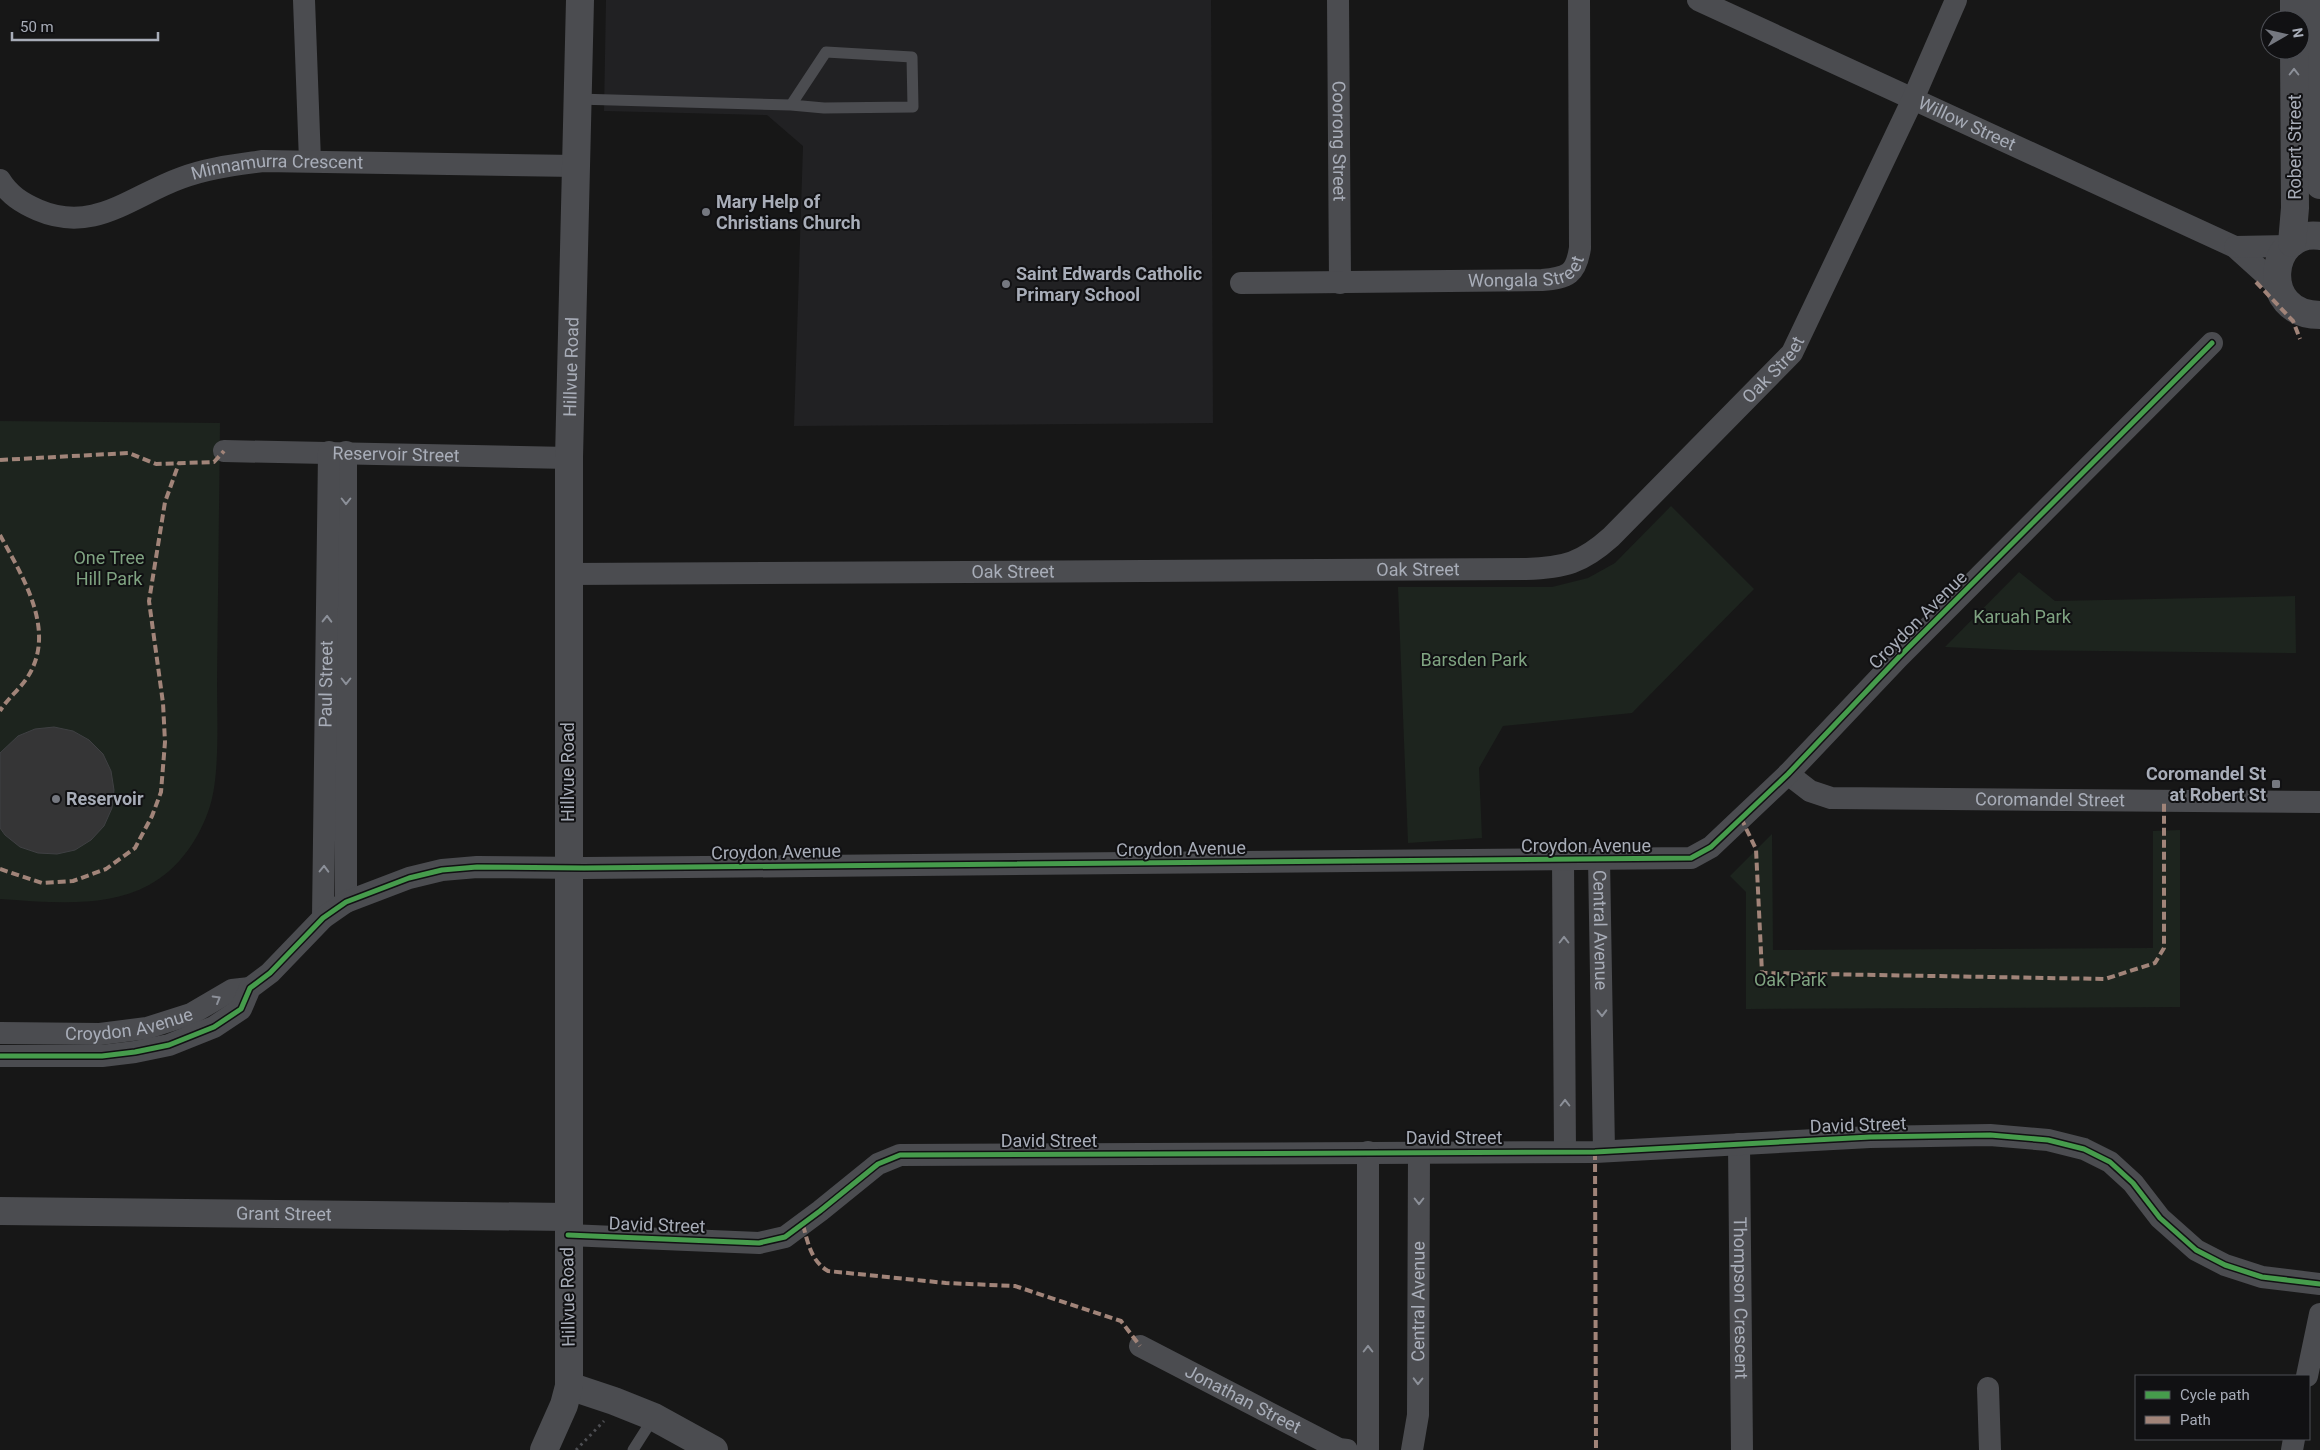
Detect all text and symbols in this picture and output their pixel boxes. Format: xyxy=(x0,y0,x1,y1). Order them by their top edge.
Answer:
scale bar xyxy=(12,10,159,42)
north arrow xyxy=(2260,10,2310,60)
text: 50 m xyxy=(20,18,54,36)
text: N xyxy=(2289,27,2307,39)
one-way arrow xyxy=(2289,68,2300,76)
street label: Coorong Street xyxy=(1329,81,1350,201)
street label: Willow Street xyxy=(1915,92,2019,155)
street label: Robert Street xyxy=(2284,94,2305,200)
street label: Minnamurra Crescent xyxy=(189,150,364,184)
place label: Mary Help of Christians Church xyxy=(716,191,861,233)
marker: Mary Help of Christians Church xyxy=(700,206,712,218)
street label: Wongala Street xyxy=(1468,253,1588,291)
place label: Saint Edwards Catholic Primary School xyxy=(1016,263,1202,305)
marker: Saint Edwards Catholic Primary School xyxy=(1000,278,1012,290)
street label: Hillvue Road xyxy=(559,317,582,417)
street label: Oak Street xyxy=(1738,333,1808,407)
street label: Reservoir Street xyxy=(332,442,460,466)
one-way arrow xyxy=(341,498,351,505)
park label: One Tree Hill Park xyxy=(73,547,145,589)
street label: Oak Street xyxy=(1376,558,1460,580)
street label: Oak Street xyxy=(971,560,1055,582)
street label: Croydon Avenue xyxy=(1864,566,1971,673)
park label: Karuah Park xyxy=(1973,606,2072,627)
one-way arrow xyxy=(322,615,332,622)
street label: Paul Street xyxy=(314,640,337,728)
park label: Barsden Park xyxy=(1421,649,1528,670)
one-way arrow xyxy=(341,678,351,685)
street label: Hillvue Road xyxy=(557,722,578,822)
place label: Coromandel St at Robert St xyxy=(2146,763,2266,805)
marker: Coromandel St at Robert St xyxy=(2270,778,2282,790)
place label: Reservoir xyxy=(66,788,144,809)
street label: Coromandel Street xyxy=(1975,788,2125,810)
marker: Reservoir xyxy=(50,793,62,805)
street label: Croydon Avenue xyxy=(1521,835,1651,856)
street label: Croydon Avenue xyxy=(1116,837,1246,860)
street label: Croydon Avenue xyxy=(711,840,841,863)
one-way arrow xyxy=(319,865,329,872)
street label: Central Avenue xyxy=(1589,870,1612,990)
one-way arrow xyxy=(1559,936,1569,944)
park label: Oak Park xyxy=(1754,969,1827,990)
one-way arrow xyxy=(212,996,221,1006)
street label: Croydon Avenue xyxy=(65,1003,195,1044)
one-way arrow xyxy=(1596,1009,1607,1017)
one-way arrow xyxy=(1560,1099,1570,1106)
street label: David Street xyxy=(1809,1112,1907,1137)
street label: David Street xyxy=(1406,1127,1502,1148)
street label: David Street xyxy=(1001,1130,1097,1151)
one-way arrow xyxy=(1414,1197,1424,1205)
street label: Grant Street xyxy=(236,1202,332,1225)
street label: David Street xyxy=(608,1212,706,1237)
street label: Thompson Crescent xyxy=(1730,1217,1752,1379)
street label: Central Avenue xyxy=(1407,1241,1429,1362)
street label: Hillvue Road xyxy=(556,1247,579,1347)
one-way arrow xyxy=(1363,1345,1373,1352)
street label: Jonathan Street xyxy=(1182,1360,1305,1438)
legend xyxy=(2135,1375,2310,1440)
one-way arrow xyxy=(1413,1377,1423,1385)
text: Cycle path xyxy=(2180,1386,2250,1404)
text: Path xyxy=(2180,1411,2211,1429)

